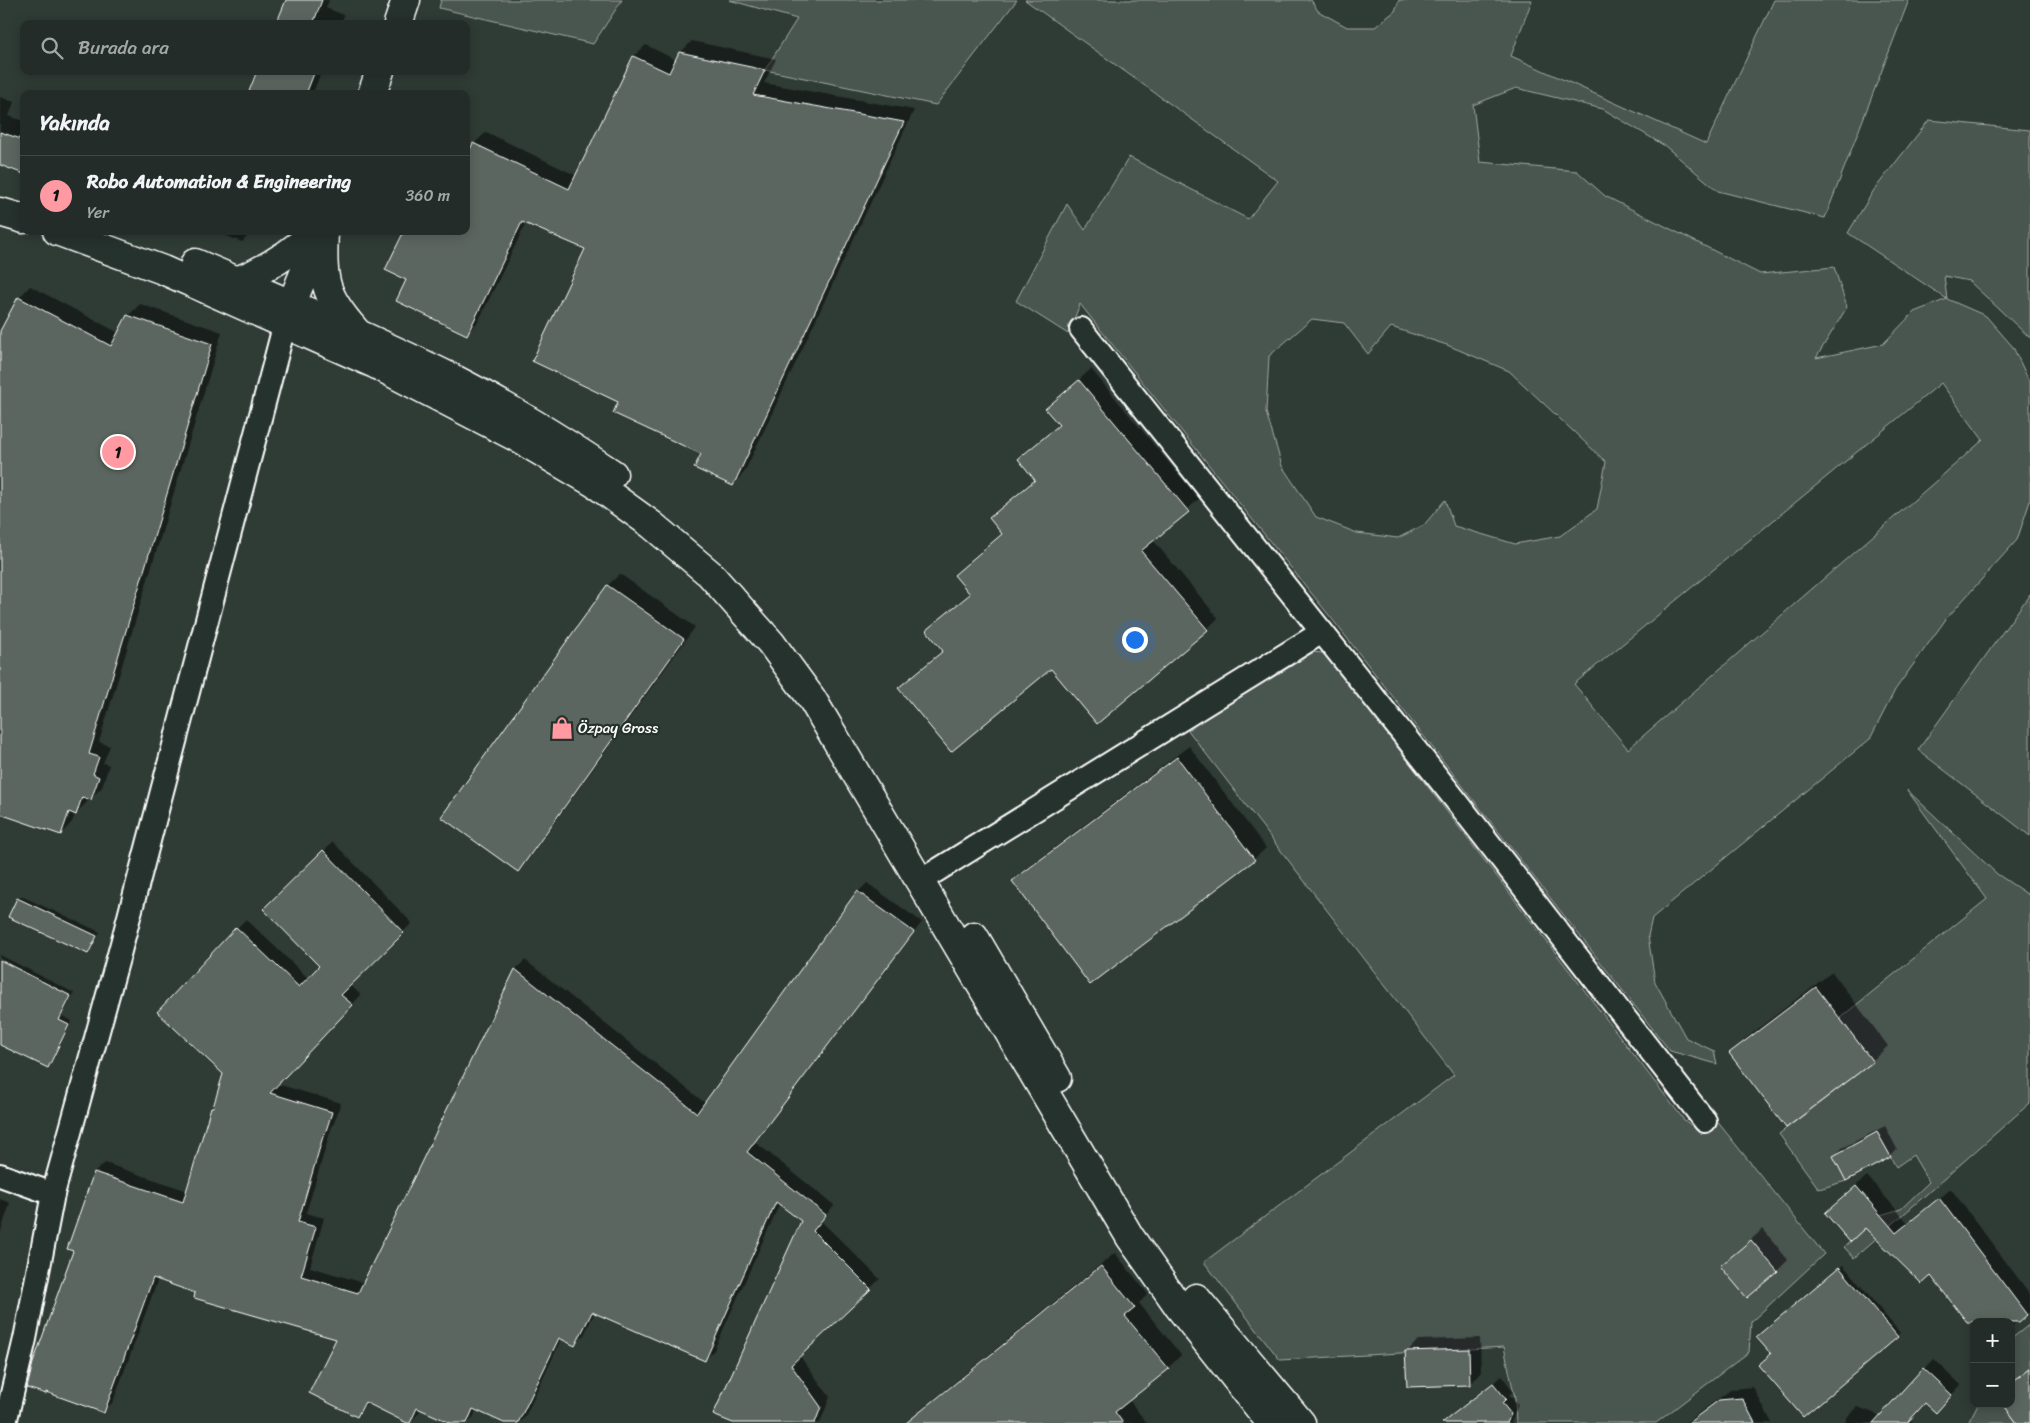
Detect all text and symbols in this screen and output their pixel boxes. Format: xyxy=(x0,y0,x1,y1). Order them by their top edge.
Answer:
search box xyxy=(20,20,470,75)
text: Burada ara xyxy=(78,31,169,64)
icon: search xyxy=(38,34,66,62)
text: Yakında xyxy=(40,104,110,142)
text: Robo Automation & Engineering xyxy=(87,165,351,198)
text: 1 xyxy=(53,181,59,210)
text: 360 m xyxy=(406,181,450,210)
text: Yer xyxy=(87,198,109,227)
pin: 1 xyxy=(102,433,134,471)
your location xyxy=(1122,627,1148,653)
shop icon: Özpay Gross xyxy=(549,715,575,741)
place label: Özpay Gross xyxy=(578,715,659,741)
map controls xyxy=(1970,1318,2015,1408)
button: + xyxy=(1970,1318,2015,1363)
button: − xyxy=(1970,1363,2015,1408)

